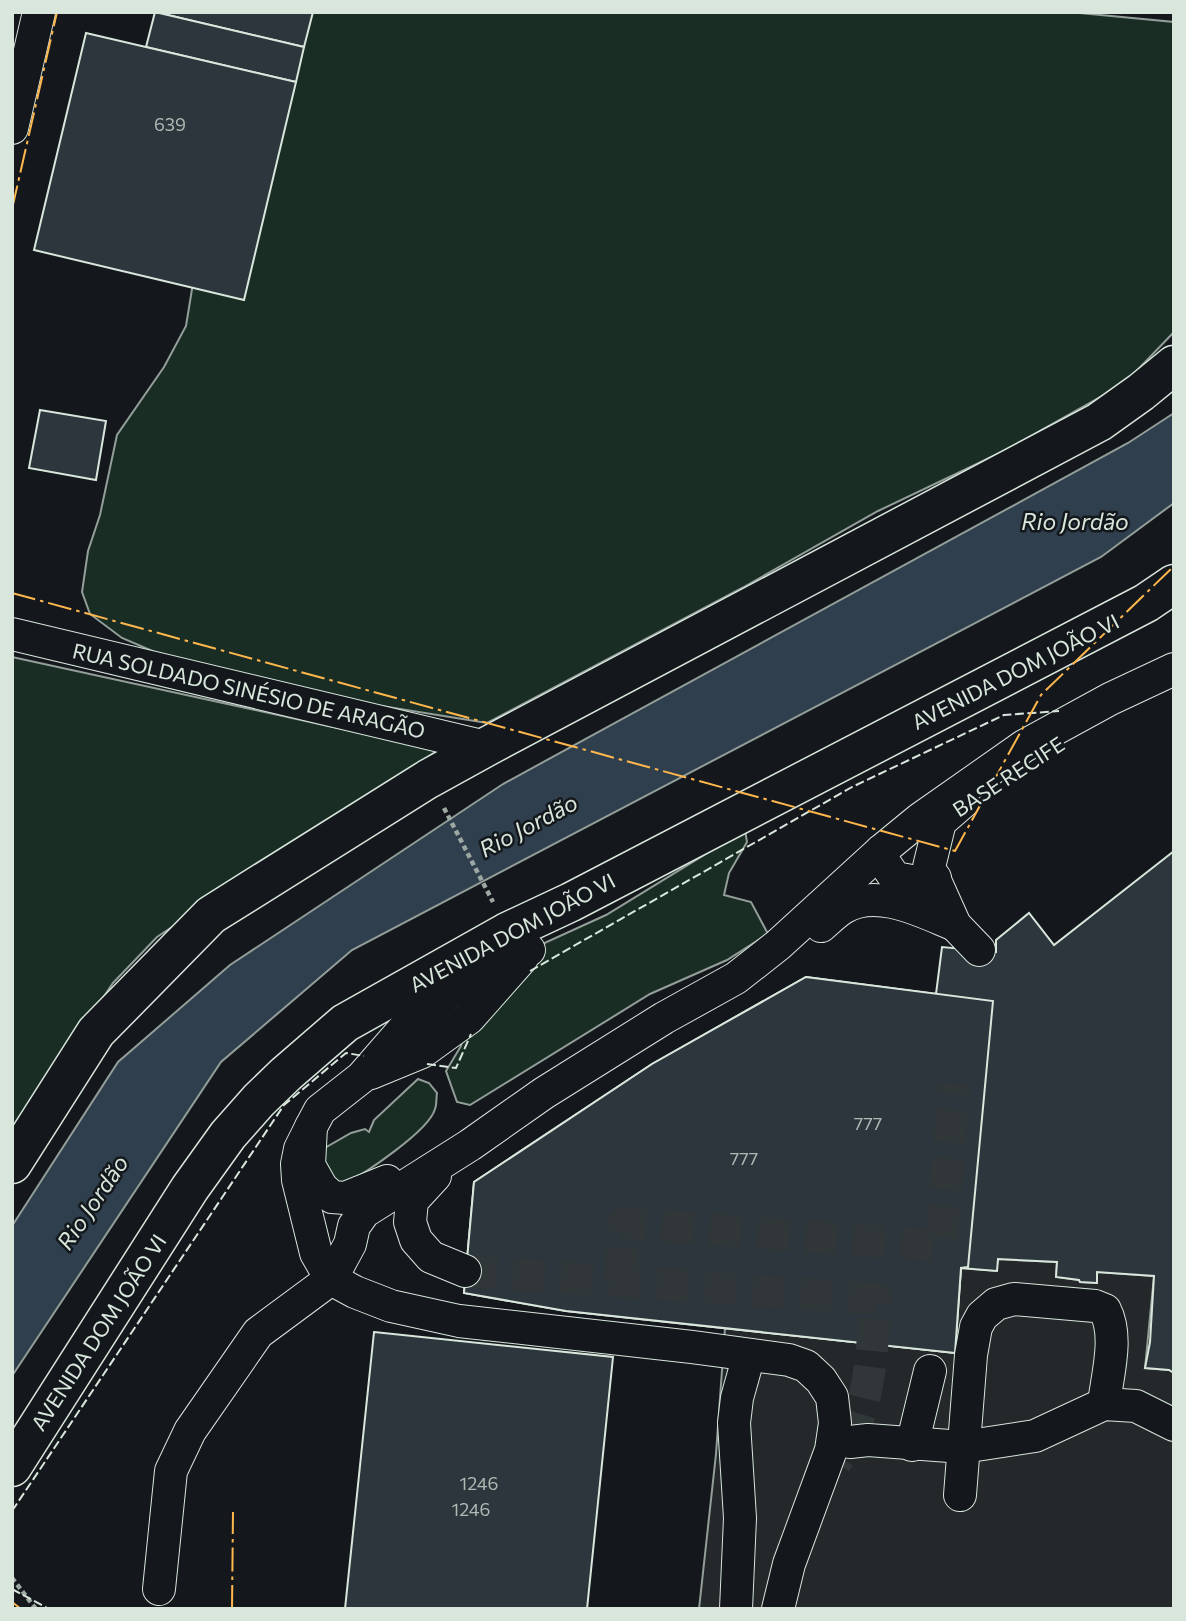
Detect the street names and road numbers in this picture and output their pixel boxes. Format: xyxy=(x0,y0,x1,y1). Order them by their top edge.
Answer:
street label: AVENIDA DOM JOÃO VI xyxy=(907,608,1123,734)
street label: RUA SOLDADO SINÉSIO DE ARAGÃO xyxy=(70,637,428,743)
street label: BASE RECIFE xyxy=(947,731,1069,821)
street label: AVENIDA DOM JOÃO VI xyxy=(405,867,619,997)
street label: AVENIDA DOM JOÃO VI xyxy=(25,1229,171,1435)

